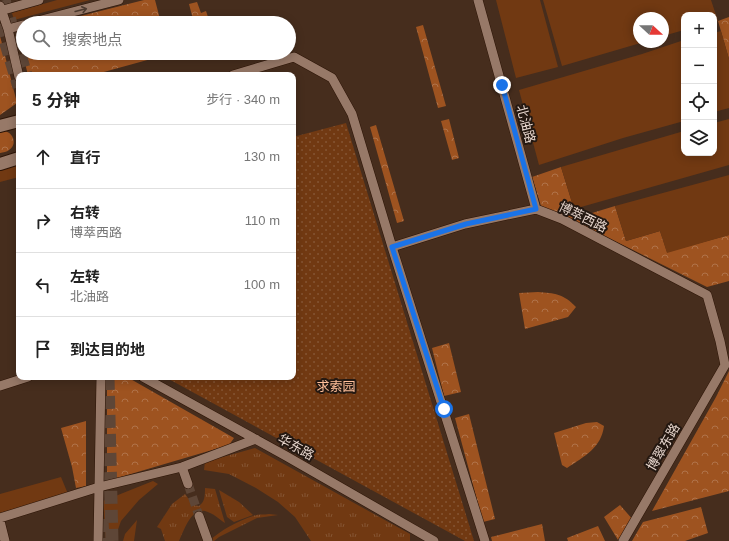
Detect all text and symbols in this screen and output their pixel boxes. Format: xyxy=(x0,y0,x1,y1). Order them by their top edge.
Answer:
one-way arrow xyxy=(74,6,87,13)
north arrow xyxy=(633,12,669,48)
map controls xyxy=(681,12,717,156)
button: + xyxy=(681,12,717,48)
search box xyxy=(16,16,296,60)
icon: search xyxy=(30,27,52,49)
text: 搜索地点 xyxy=(62,31,122,48)
button: − xyxy=(681,48,717,84)
route end xyxy=(493,76,511,94)
button: locate xyxy=(681,84,717,120)
text: 5 分钟 xyxy=(32,91,80,110)
text: 步行 · 340 m xyxy=(206,92,280,107)
street label: 北油路 xyxy=(514,103,538,145)
button: layers xyxy=(681,120,717,156)
icon: ahead xyxy=(32,146,54,168)
text: 直行 xyxy=(70,149,100,166)
text: 130 m xyxy=(244,149,280,164)
street label: 博萃西路 xyxy=(556,199,610,235)
text: 右转 xyxy=(70,204,100,221)
icon: right xyxy=(32,210,54,232)
text: 110 m xyxy=(245,213,280,228)
text: 博萃西路 xyxy=(70,225,122,240)
text: 左转 xyxy=(70,268,100,285)
icon: left xyxy=(32,274,54,296)
text: 100 m xyxy=(244,277,280,292)
text: 北油路 xyxy=(70,289,109,304)
icon: arrive xyxy=(32,338,54,360)
text: 到达目的地 xyxy=(70,341,145,358)
park label: 求索园 xyxy=(316,379,356,394)
route start xyxy=(435,400,453,418)
street label: 博翠东路 xyxy=(644,421,682,473)
street label: 华东路 xyxy=(275,431,317,463)

